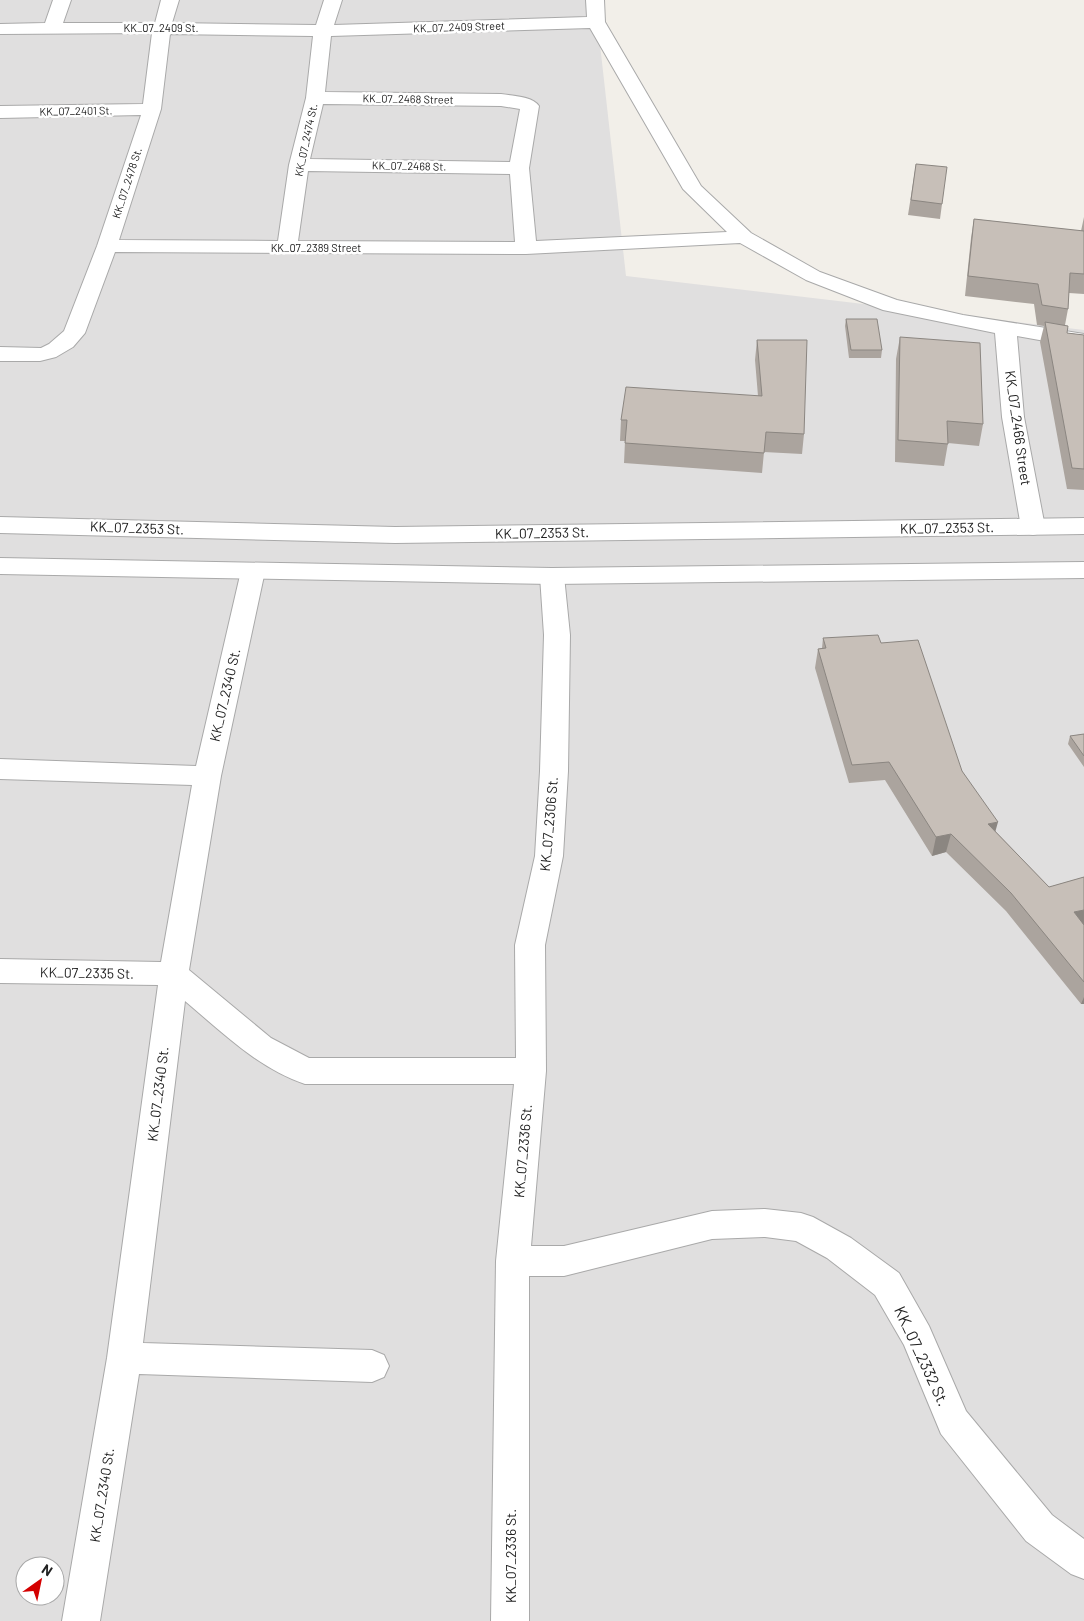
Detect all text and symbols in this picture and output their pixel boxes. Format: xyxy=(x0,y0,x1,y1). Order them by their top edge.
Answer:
street label: KK_07_2409 Street xyxy=(413,18,505,35)
street label: KK_07_2409 St. xyxy=(123,21,199,34)
street label: KK_07_2468 Street xyxy=(362,91,454,106)
street label: KK_07_2474 St. xyxy=(291,102,320,177)
street label: KK_07_2401 St. xyxy=(39,103,113,118)
street label: KK_07_2478 St. xyxy=(109,146,144,220)
street label: KK_07_2468 St. xyxy=(372,158,446,173)
street label: KK_07_2389 Street xyxy=(271,241,361,254)
street label: KK_07_2466 Street xyxy=(1002,369,1035,486)
street label: KK_07_2353 St. xyxy=(90,517,184,538)
street label: KK_07_2353 St. xyxy=(900,518,994,537)
street label: KK_07_2353 St. xyxy=(495,523,589,542)
street label: KK_07_2340 St. xyxy=(205,646,244,743)
street label: KK_07_2306 St. xyxy=(536,776,561,872)
street label: KK_07_2335 St. xyxy=(40,963,134,982)
street label: KK_07_2340 St. xyxy=(143,1046,172,1142)
street label: KK_07_2336 St. xyxy=(510,1103,535,1199)
street label: KK_07_2332 St. xyxy=(891,1303,954,1409)
street label: KK_07_2340 St. xyxy=(86,1446,117,1543)
street label: KK_07_2336 St. xyxy=(502,1509,519,1603)
north arrow xyxy=(15,1556,65,1606)
text: N xyxy=(39,1560,56,1579)

